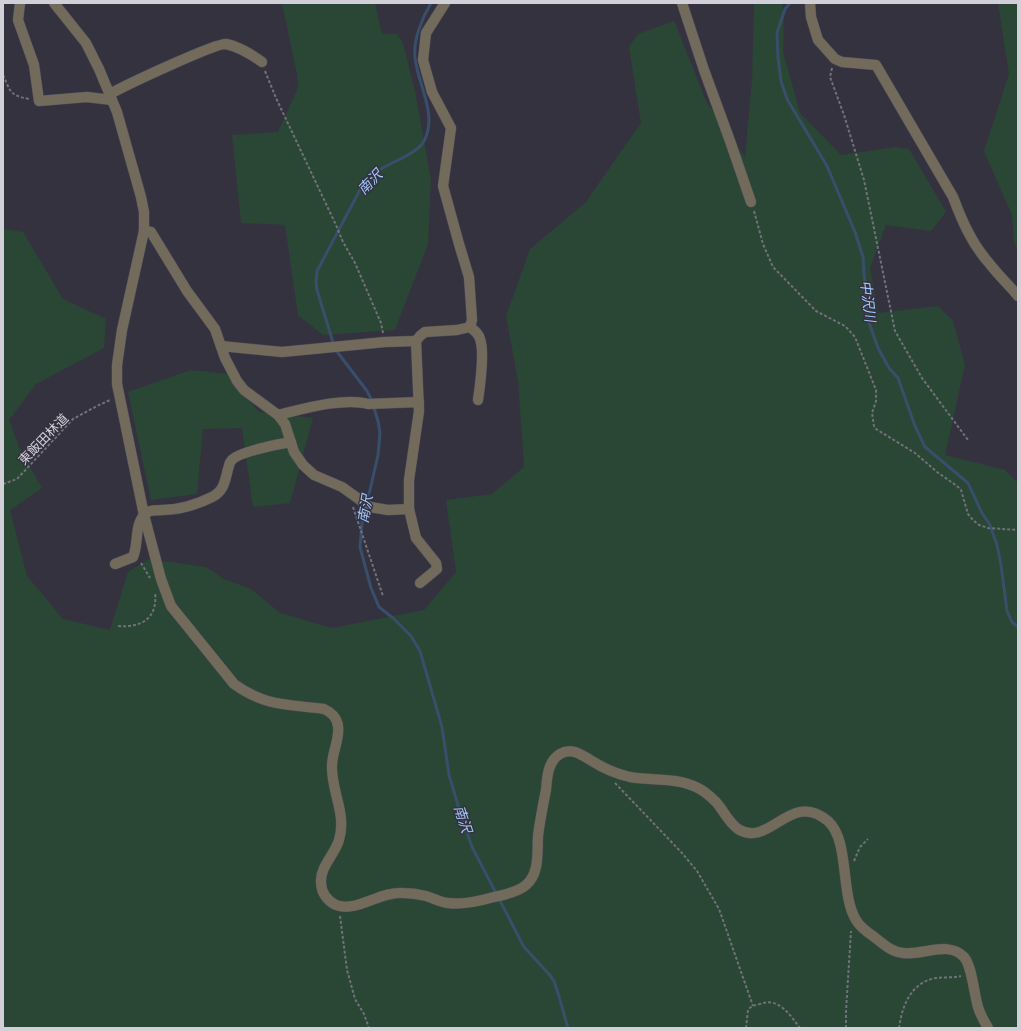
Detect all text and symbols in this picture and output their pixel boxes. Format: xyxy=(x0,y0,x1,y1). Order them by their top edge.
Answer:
water label: 南沢 xyxy=(355,165,388,198)
water label: 中沢川 xyxy=(857,279,879,325)
street label: 東飯田林道 xyxy=(15,411,71,468)
water label: 南沢 xyxy=(355,492,377,524)
water label: 南沢 xyxy=(450,803,476,837)

